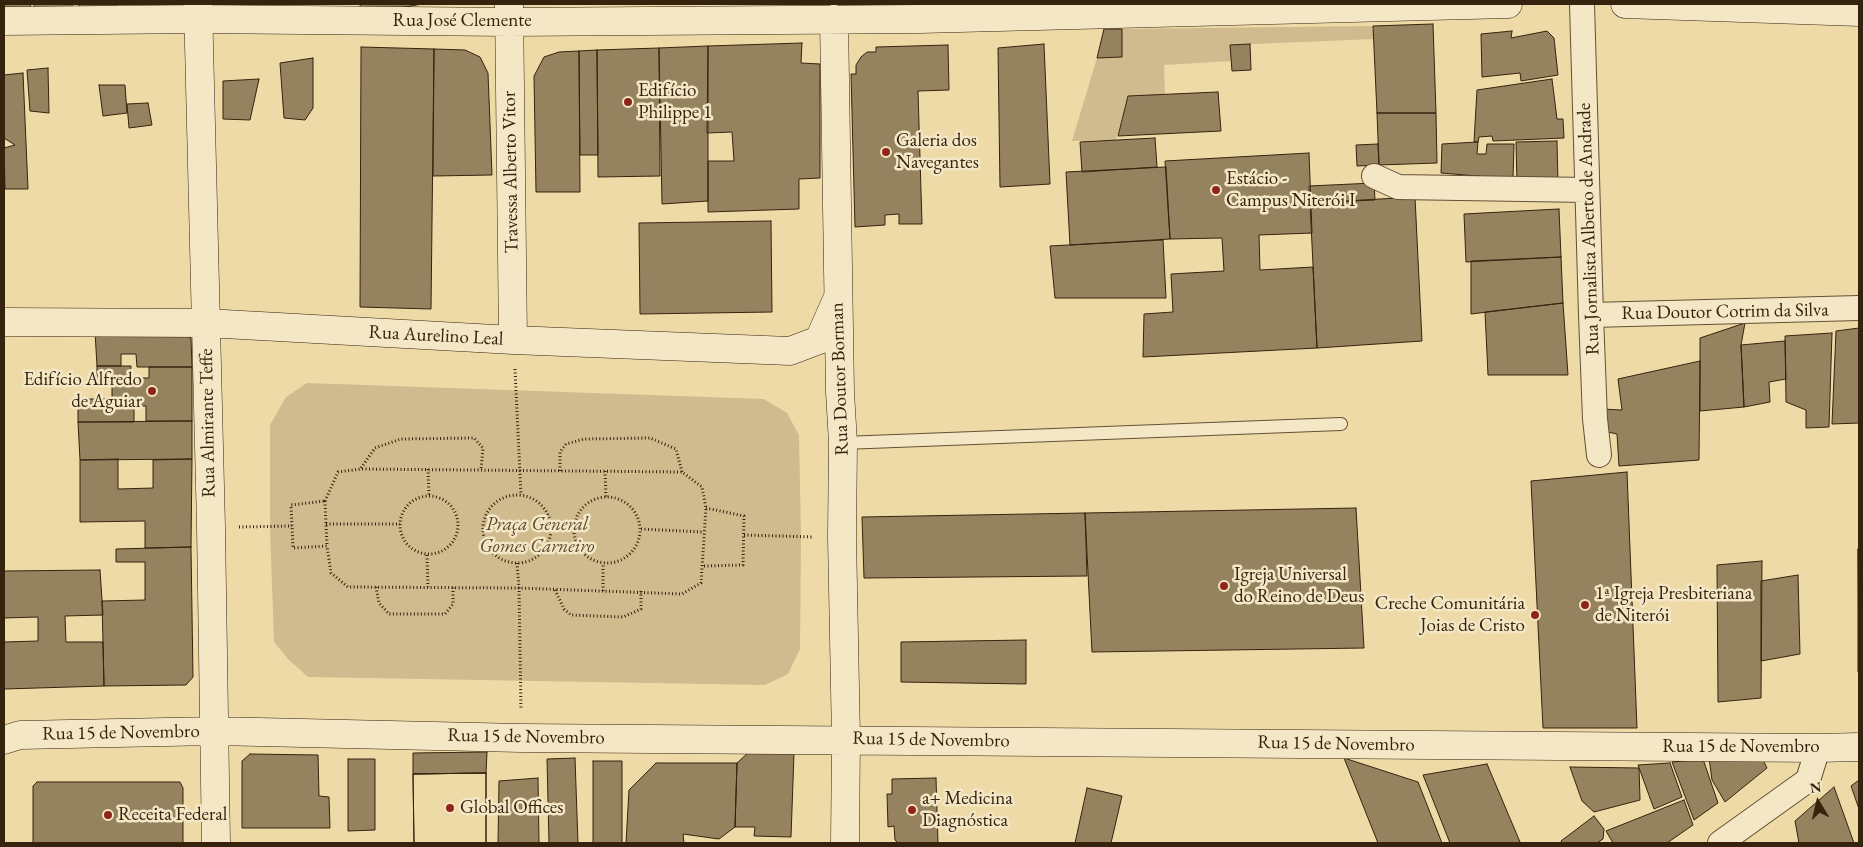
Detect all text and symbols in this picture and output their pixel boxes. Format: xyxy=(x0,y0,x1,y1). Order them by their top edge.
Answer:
street label: Rua José Clemente xyxy=(392,10,532,32)
place label: Edifício Philippe 1 xyxy=(638,80,712,124)
street label: Travessa Alberto Vitor xyxy=(498,91,524,253)
marker: Edifício Philippe 1 xyxy=(622,96,634,108)
street label: Rua Jornalista Alberto de Andrade xyxy=(1573,102,1605,356)
place label: Galeria dos Navegantes xyxy=(896,130,979,174)
marker: Galeria dos Navegantes xyxy=(880,146,892,158)
place label: Estácio - Campus Niterói I xyxy=(1226,168,1355,212)
marker: Estácio - Campus Niterói I xyxy=(1210,184,1222,196)
street label: Rua Doutor Cotrim da Silva xyxy=(1621,299,1829,325)
street label: Rua Doutor Borman xyxy=(826,302,854,456)
street label: Rua Aurelino Leal xyxy=(368,321,504,351)
street label: Rua Almirante Teffe xyxy=(195,348,221,498)
place label: Edifício Alfredo de Aguiar xyxy=(24,369,142,413)
marker: Edifício Alfredo de Aguiar xyxy=(146,385,158,397)
park label: Praça General Gomes Carneiro xyxy=(479,514,595,558)
place label: Igreja Universal do Reino de Deus xyxy=(1234,564,1364,608)
marker: Igreja Universal do Reino de Deus xyxy=(1218,580,1230,592)
place label: 1ª Igreja Presbiteriana de Niterói xyxy=(1595,583,1752,627)
place label: Creche Comunitária Joias de Cristo xyxy=(1375,593,1525,637)
marker: 1ª Igreja Presbiteriana de Niterói xyxy=(1579,599,1591,611)
marker: Creche Comunitária Joias de Cristo xyxy=(1529,609,1541,621)
street label: Rua 15 de Novembro xyxy=(42,720,200,746)
street label: Rua 15 de Novembro xyxy=(447,724,605,750)
street label: Rua 15 de Novembro xyxy=(852,727,1010,753)
street label: Rua 15 de Novembro xyxy=(1257,731,1415,757)
street label: Rua 15 de Novembro xyxy=(1662,736,1820,758)
north arrow xyxy=(1793,777,1843,827)
text: N xyxy=(1809,777,1823,797)
place label: a+ Medicina Diagnóstica xyxy=(922,788,1013,832)
place label: Global Offices xyxy=(460,797,563,819)
marker: Global Offices xyxy=(444,802,456,814)
place label: Receita Federal xyxy=(118,804,227,826)
marker: a+ Medicina Diagnóstica xyxy=(906,804,918,816)
marker: Receita Federal xyxy=(102,809,114,821)

